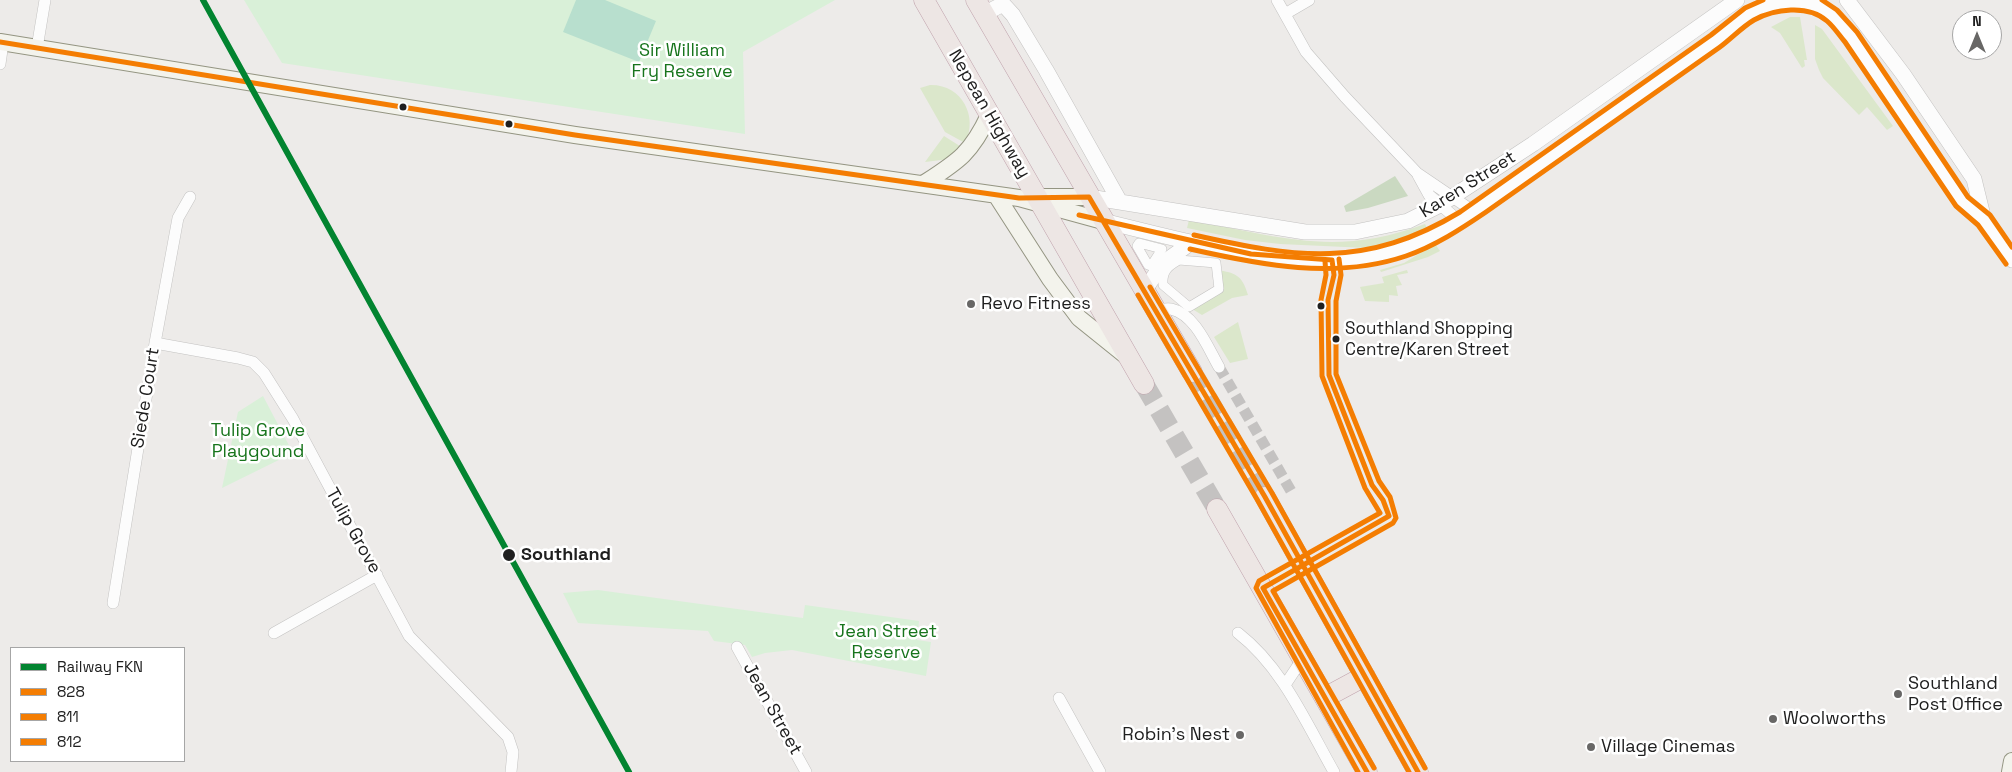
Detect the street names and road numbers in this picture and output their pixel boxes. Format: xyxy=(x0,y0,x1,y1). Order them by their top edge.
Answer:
street label: Nepean Highway xyxy=(943,46,1035,182)
street label: Karen Street xyxy=(1416,147,1520,223)
street label: Siede Court xyxy=(127,346,165,450)
street label: Tulip Grove xyxy=(321,485,385,577)
street label: Jean Street xyxy=(738,659,806,759)

